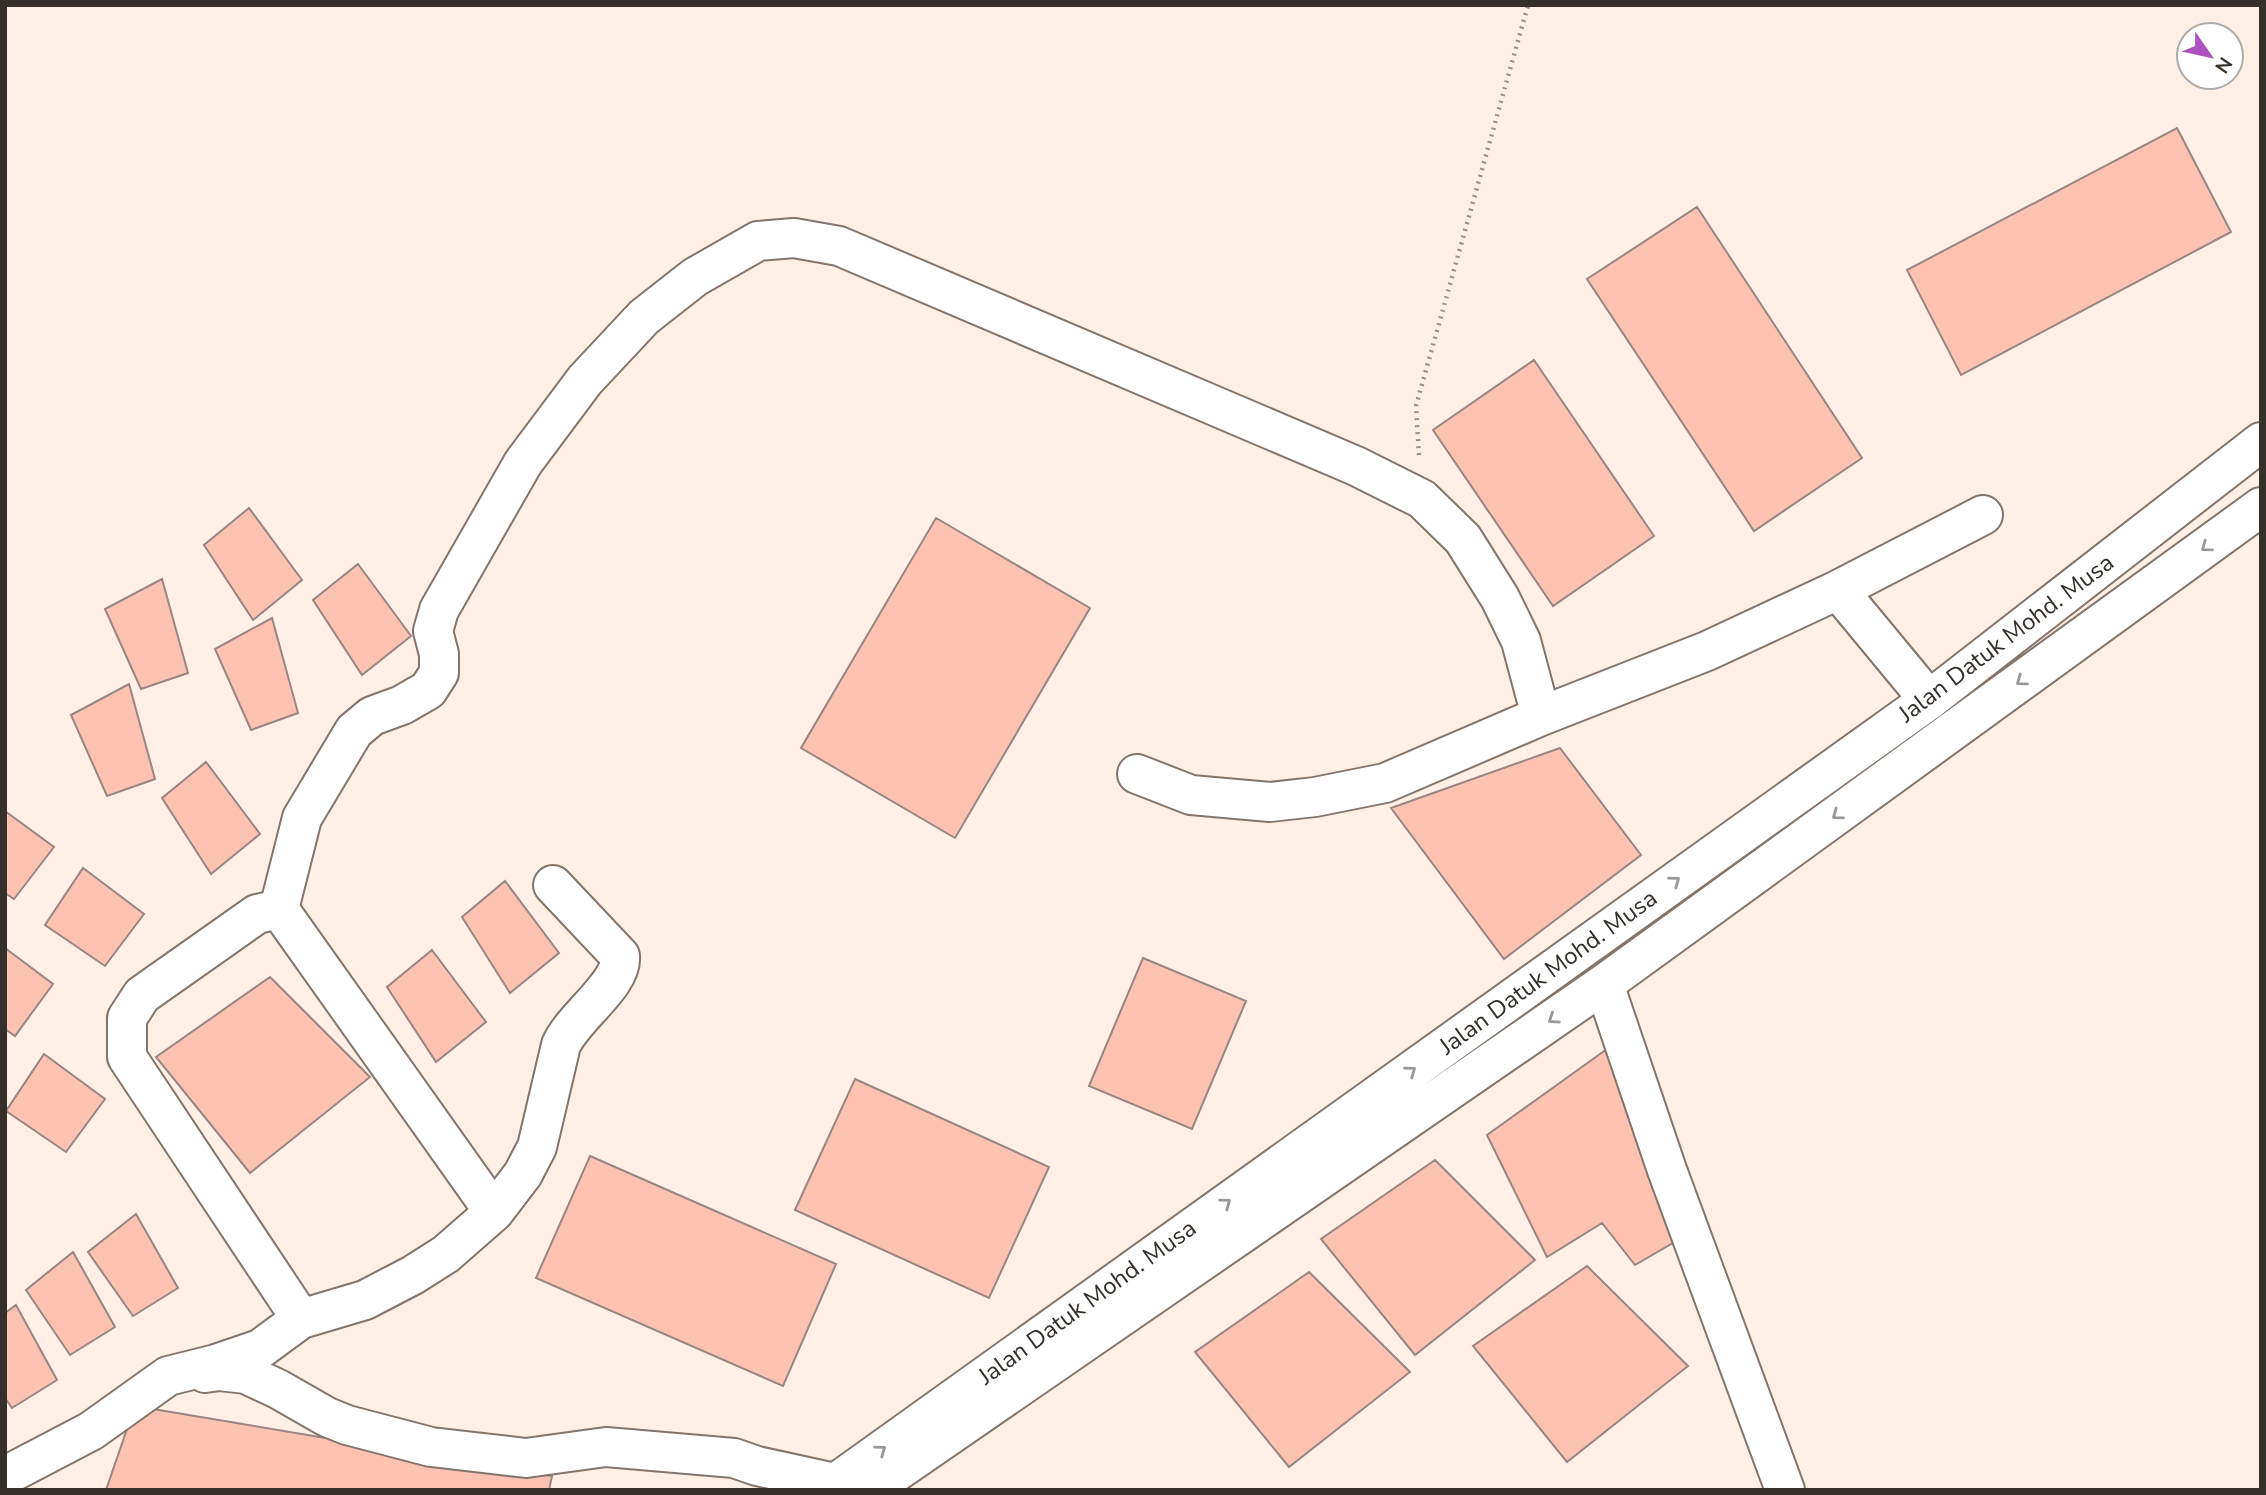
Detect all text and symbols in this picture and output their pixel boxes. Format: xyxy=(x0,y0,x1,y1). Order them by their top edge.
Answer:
north arrow xyxy=(2175,21,2245,91)
text: N xyxy=(2209,52,2238,78)
one-way arrow xyxy=(2201,539,2213,552)
street label: Jalan Datuk Mohd. Musa xyxy=(1891,546,2120,730)
one-way arrow xyxy=(2016,673,2029,685)
one-way arrow xyxy=(1832,807,1845,819)
one-way arrow xyxy=(1667,877,1680,889)
street label: Jalan Datuk Mohd. Musa xyxy=(1432,882,1663,1063)
one-way arrow xyxy=(1548,1011,1561,1023)
one-way arrow xyxy=(1403,1066,1416,1079)
one-way arrow xyxy=(1218,1199,1231,1211)
street label: Jalan Datuk Mohd. Musa xyxy=(971,1212,1202,1393)
one-way arrow xyxy=(873,1445,886,1458)

